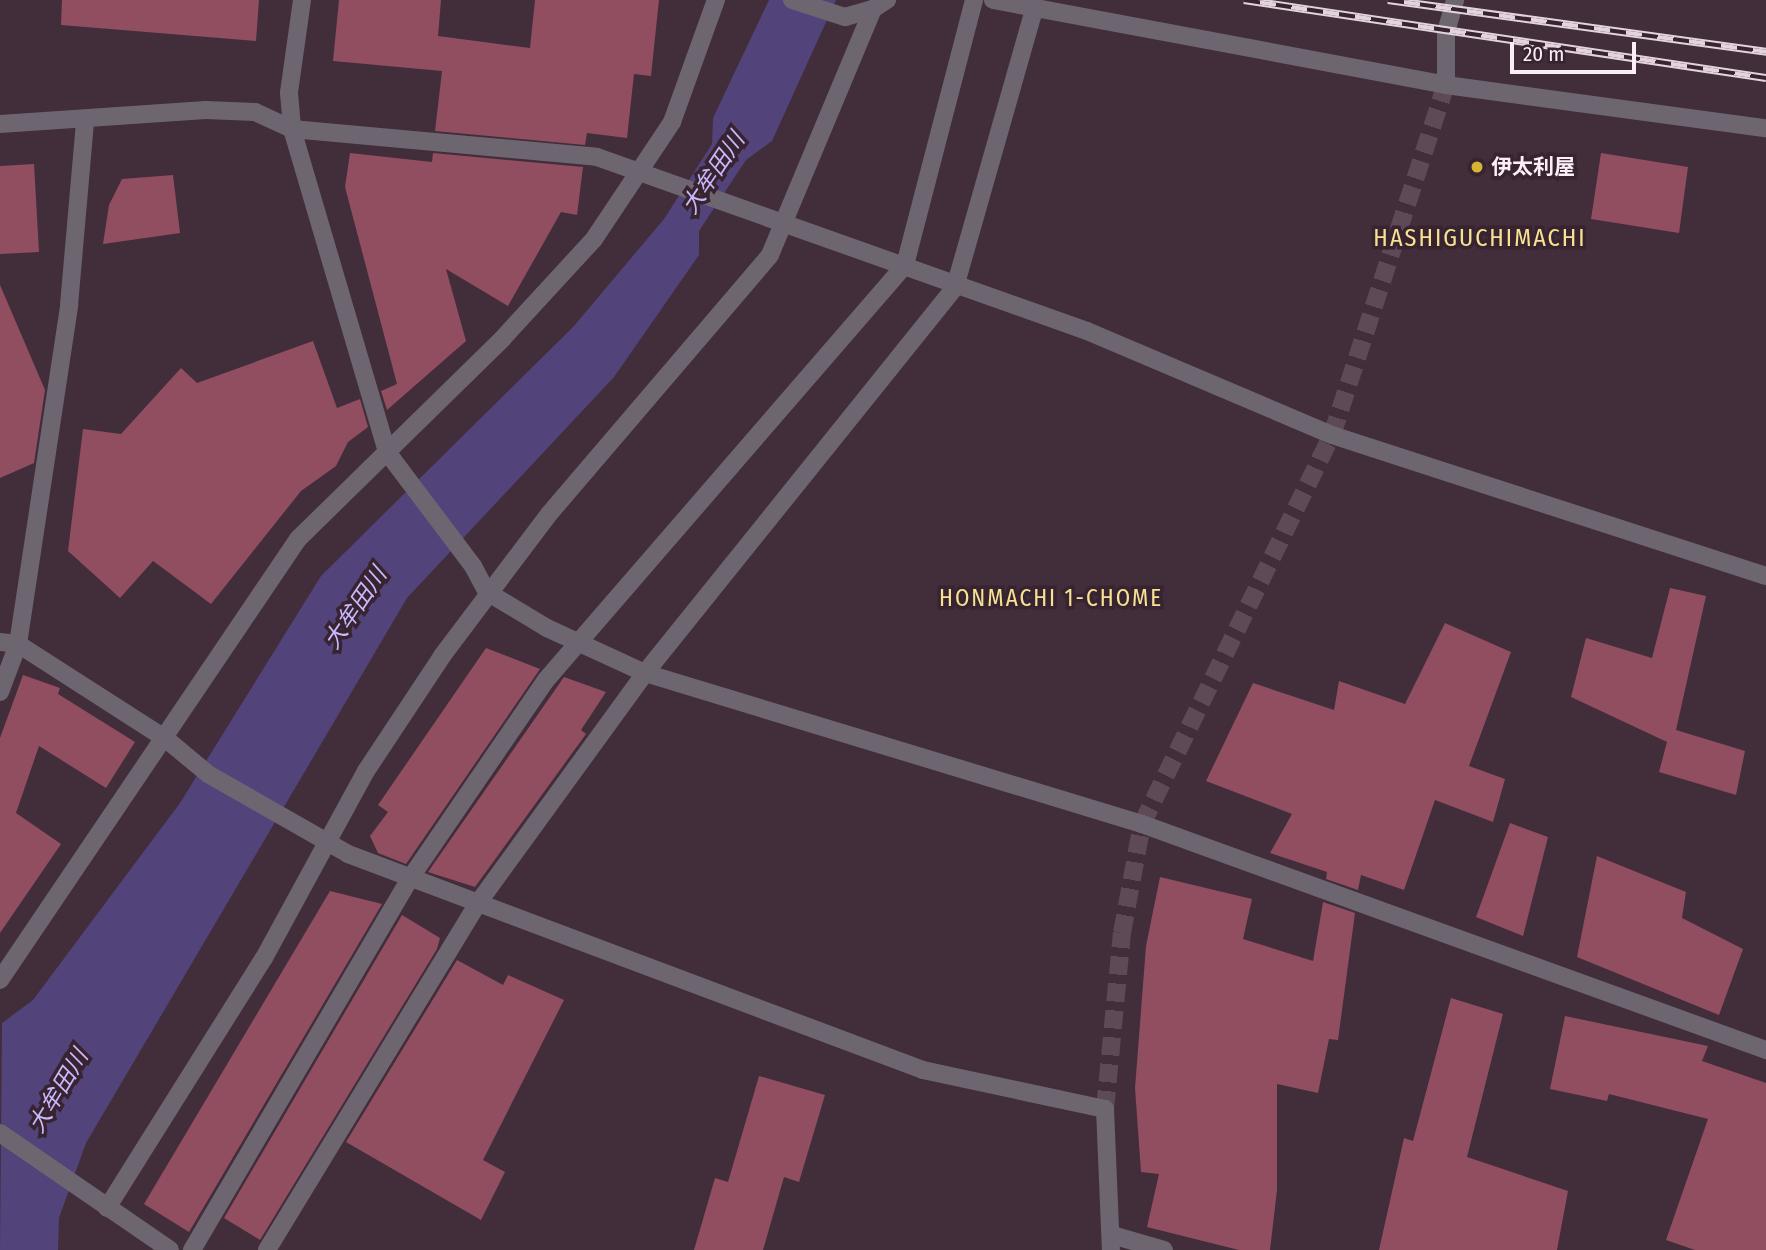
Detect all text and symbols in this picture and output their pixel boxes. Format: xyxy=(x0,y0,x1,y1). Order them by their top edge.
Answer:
scale bar xyxy=(1514,28,1640,72)
text: 20 m xyxy=(1523,41,1564,67)
water label: 大牟田川 xyxy=(676,127,750,219)
place label: 伊太利屋 xyxy=(1491,154,1575,180)
marker: 伊太利屋 xyxy=(1469,159,1485,175)
district label: HASHIGUCHIMACHI xyxy=(1375,225,1585,253)
water label: 大牟田川 xyxy=(318,562,392,654)
district label: HONMACHI 1-CHOME xyxy=(941,584,1161,612)
water label: 大牟田川 xyxy=(22,1044,94,1138)

